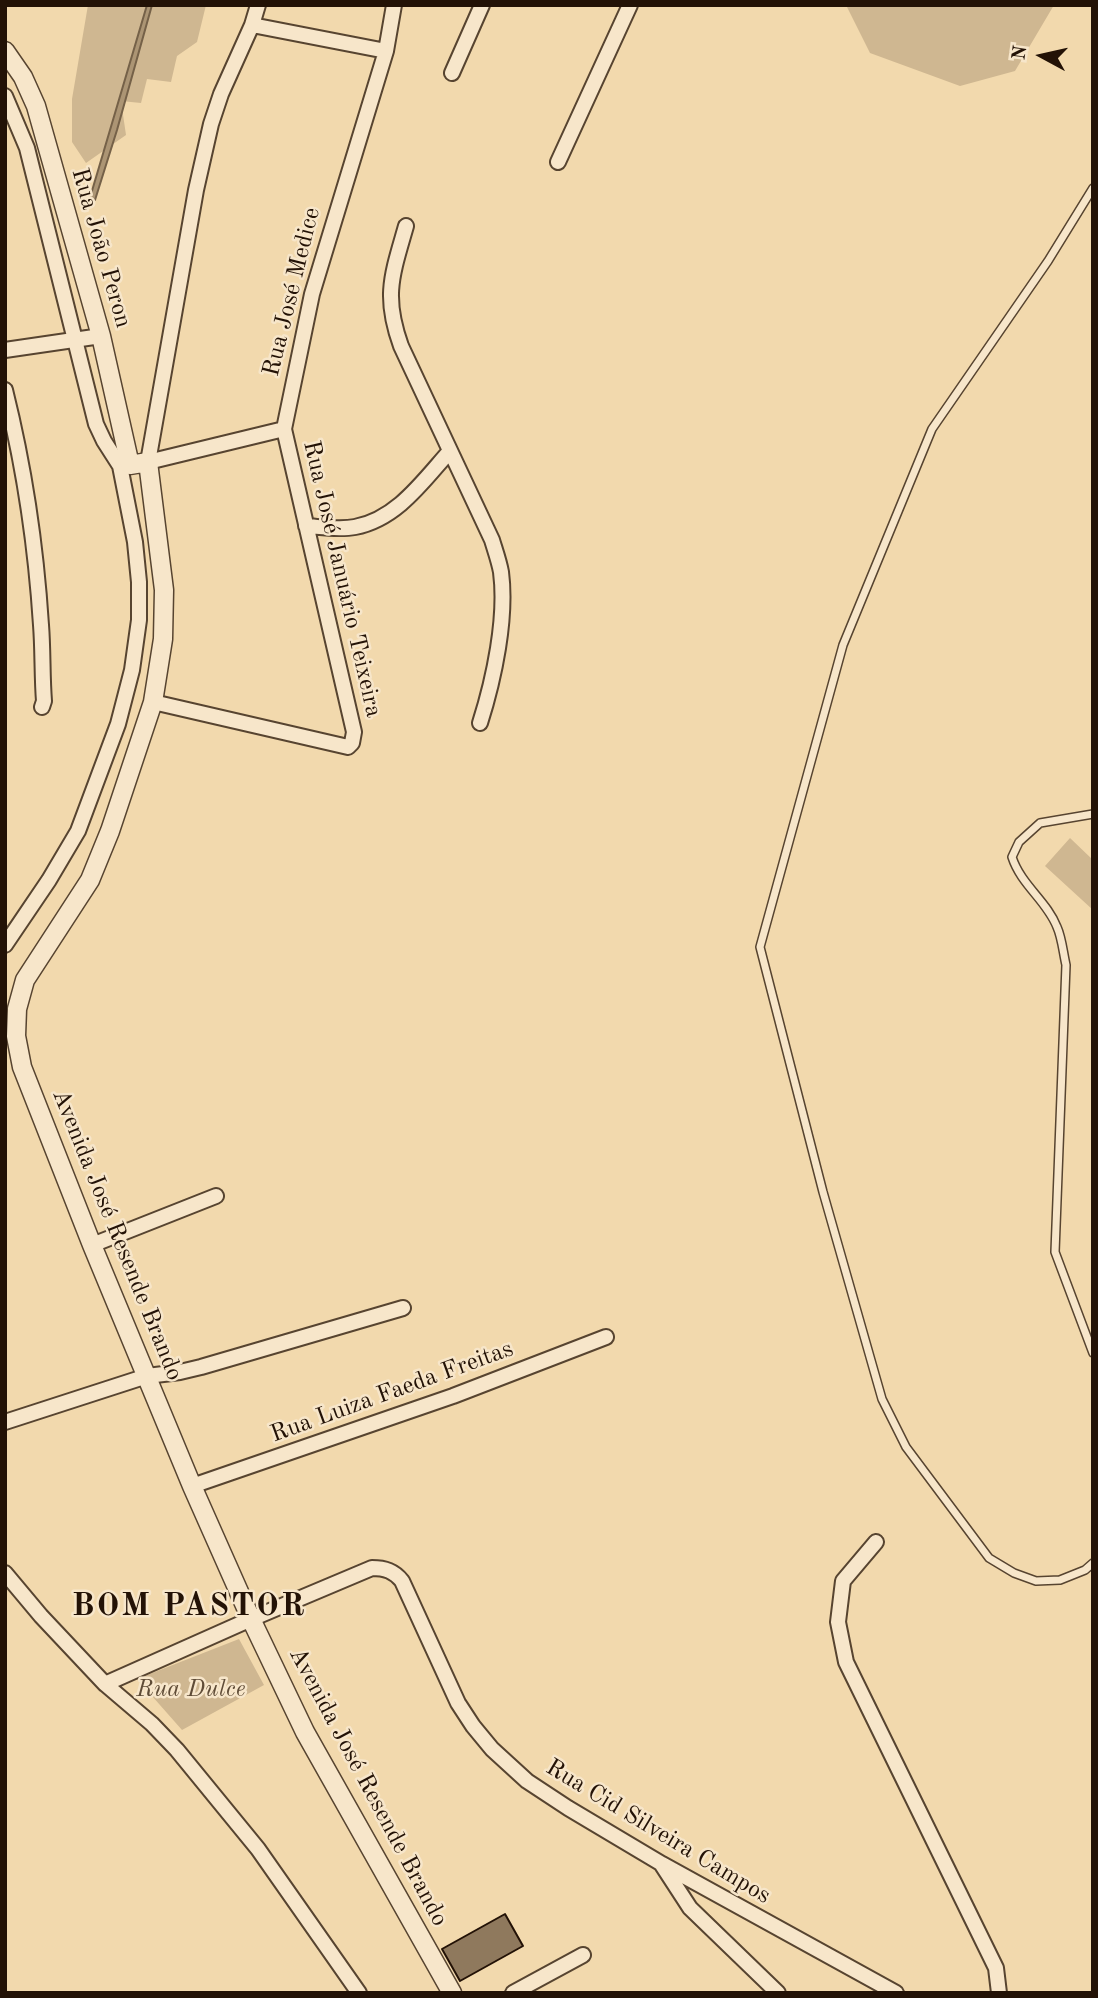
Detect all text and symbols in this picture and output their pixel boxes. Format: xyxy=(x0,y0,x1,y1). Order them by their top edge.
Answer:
north arrow xyxy=(1007,21,1077,91)
text: N xyxy=(1010,44,1031,62)
street label: Rua João Peron xyxy=(64,165,138,331)
street label: Rua José Medice xyxy=(257,204,327,380)
street label: Rua José Januário Teixeira xyxy=(296,438,388,720)
street label: Avenida José Resende Brando xyxy=(45,1085,189,1385)
street label: Rua Luiza Faeda Freitas xyxy=(267,1335,517,1449)
district label: BOM PASTOR xyxy=(73,1588,305,1626)
street label: Avenida José Resende Brando xyxy=(282,1643,454,1931)
park label: Rua Dulce xyxy=(136,1676,246,1704)
street label: Rua Cid Silveira Campos xyxy=(540,1753,776,1911)

